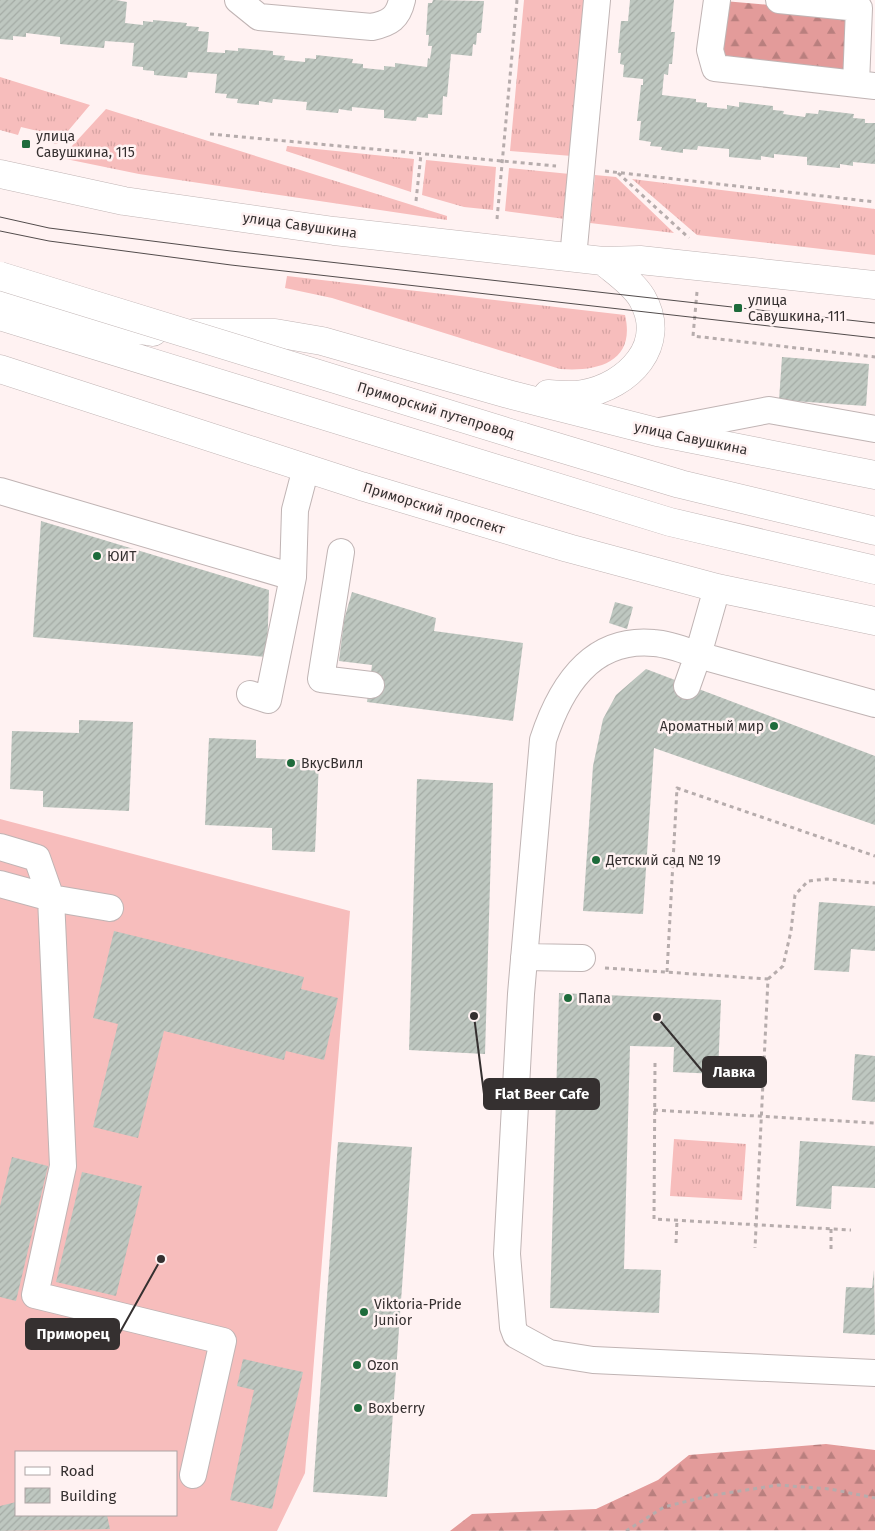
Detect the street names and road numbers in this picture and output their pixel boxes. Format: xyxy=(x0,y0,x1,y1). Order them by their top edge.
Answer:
street label: улица Савушкина xyxy=(242,209,358,242)
street label: Приморский путепровод xyxy=(355,378,517,443)
street label: улица Савушкина xyxy=(633,418,749,459)
street label: Приморский проспект xyxy=(361,479,507,538)

